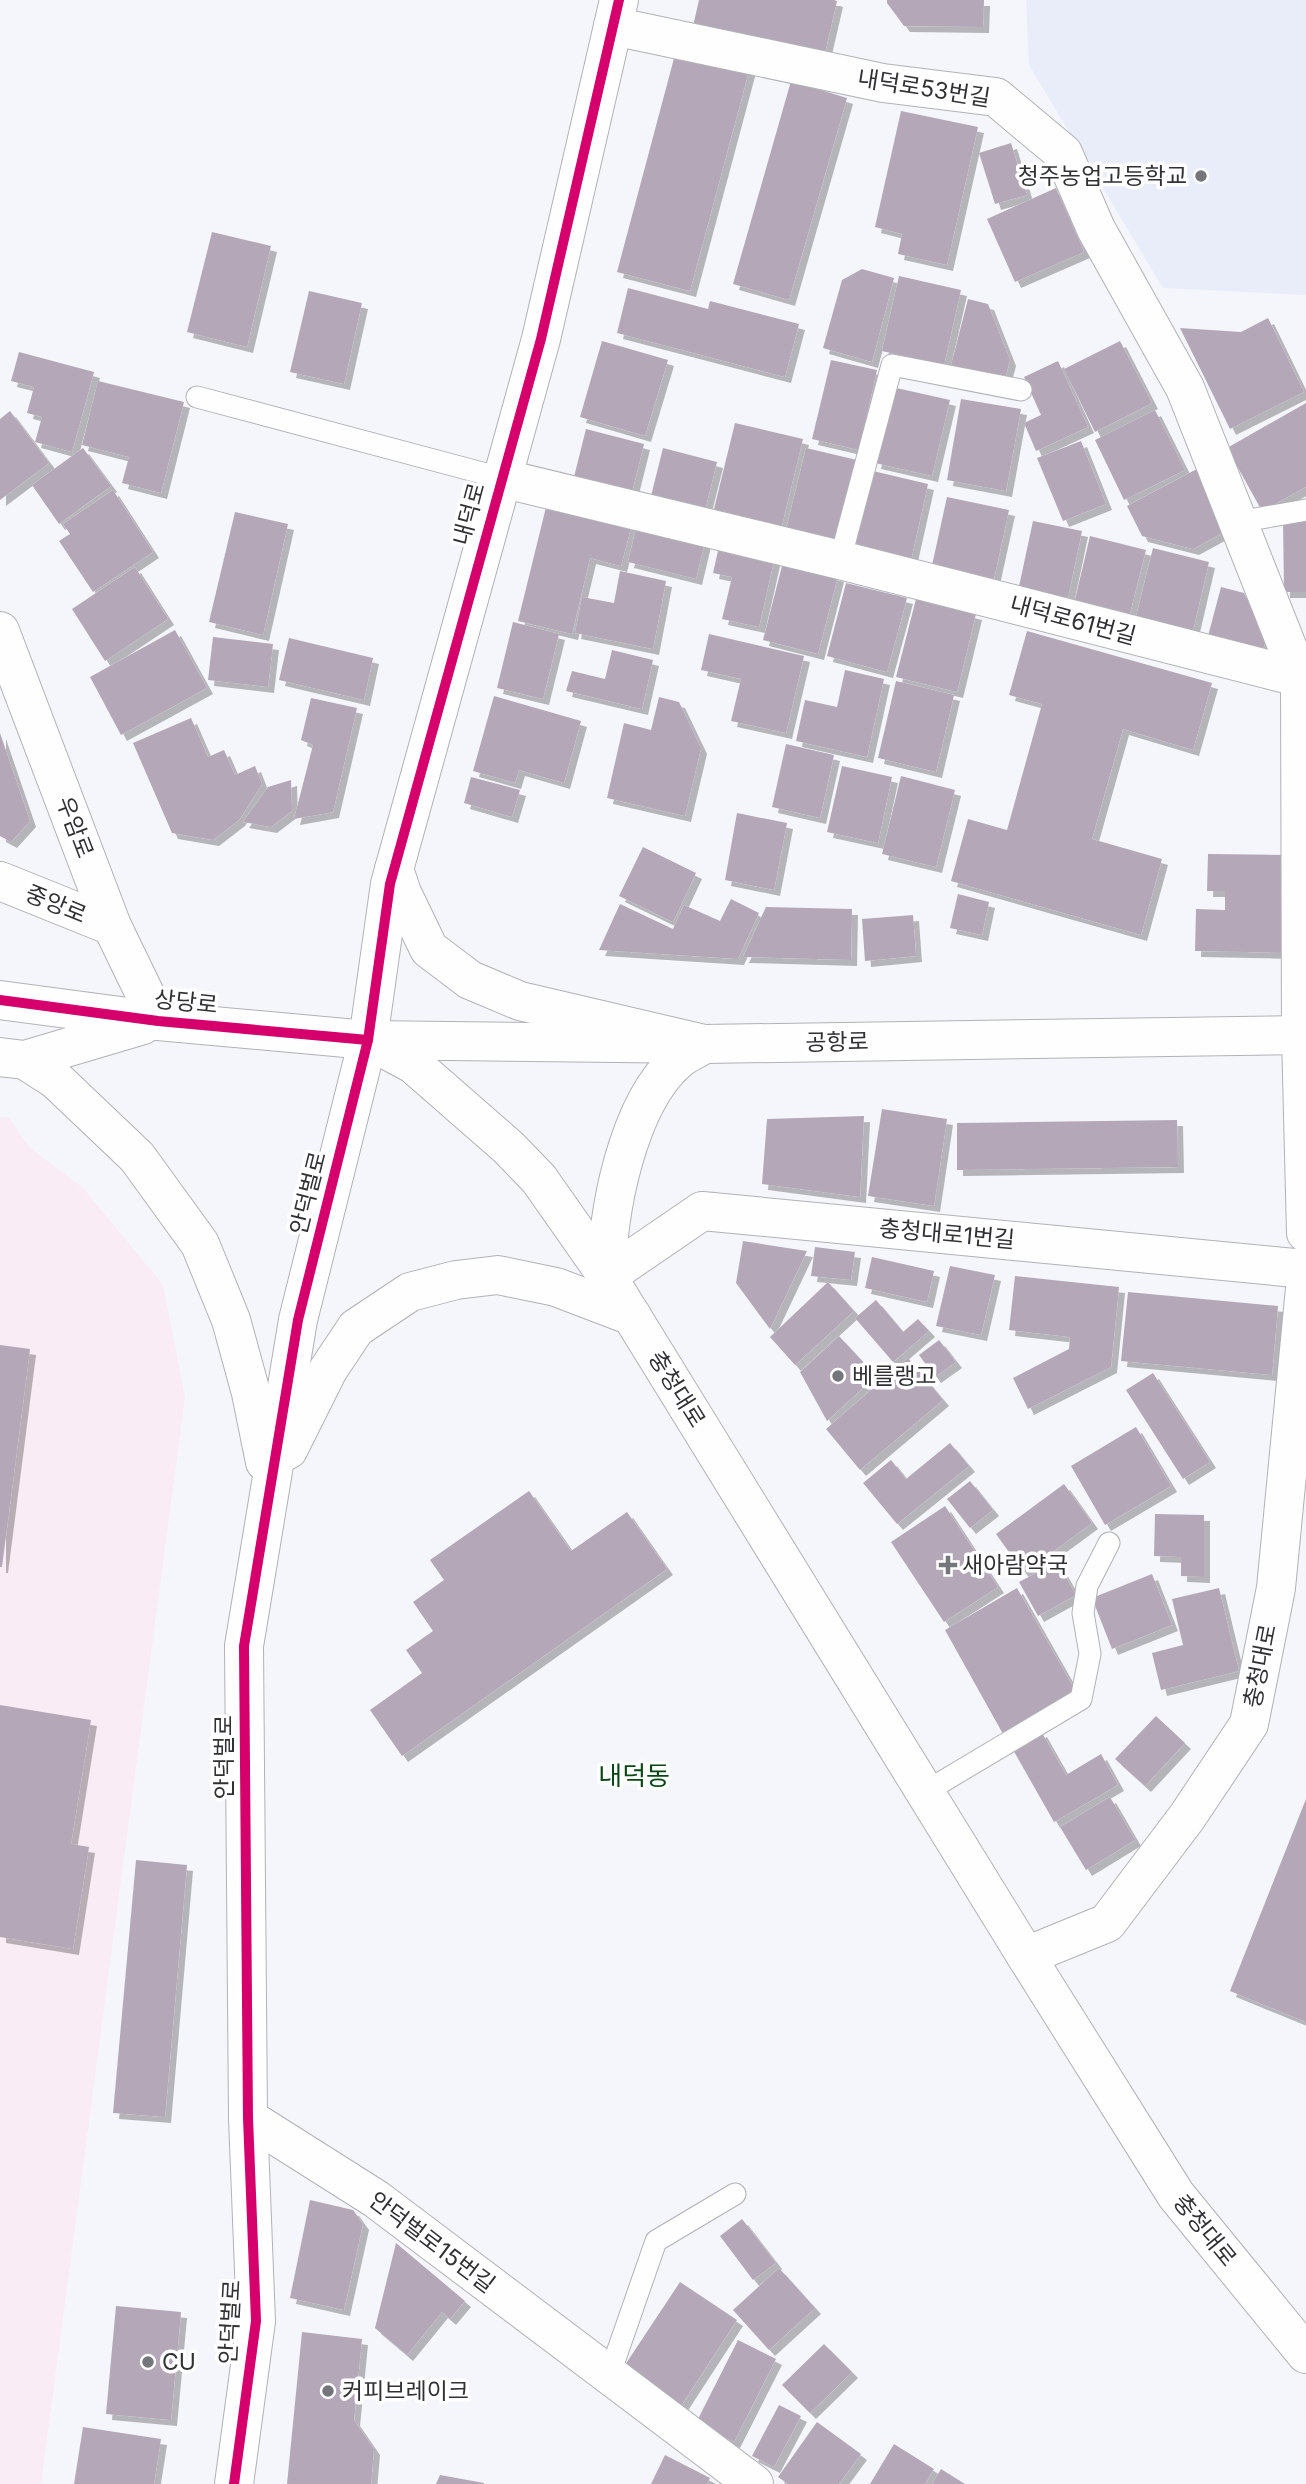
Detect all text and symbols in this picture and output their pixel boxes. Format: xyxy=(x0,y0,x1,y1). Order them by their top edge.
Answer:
street label: 내덕로53번길 xyxy=(856,64,992,112)
place label: 청주농업고등학교 xyxy=(1018,162,1187,190)
marker: 청주농업고등학교 xyxy=(1193,168,1209,184)
street label: 내덕로 xyxy=(447,480,491,548)
street label: 내덕로61번길 xyxy=(1007,590,1139,650)
street label: 우암로 xyxy=(51,792,99,862)
street label: 중앙로 xyxy=(21,879,91,929)
street label: 상당로 xyxy=(153,985,219,1019)
street label: 공항로 xyxy=(805,1027,869,1057)
street label: 안덕벌로 xyxy=(284,1149,332,1237)
street label: 충청대로1번길 xyxy=(878,1214,1016,1254)
street label: 충청대로 xyxy=(643,1346,711,1432)
place label: 베를랭고 xyxy=(852,1362,937,1390)
marker: 베를랭고 xyxy=(830,1368,846,1384)
place label: 새아람약국 xyxy=(962,1551,1068,1579)
marker: 새아람약국 xyxy=(940,1557,956,1573)
street label: 충청대로 xyxy=(1238,1622,1282,1710)
street label: 안덕벌로 xyxy=(210,1715,238,1799)
district label: 내덕동 xyxy=(598,1760,670,1791)
street label: 안덕벌로15번길 xyxy=(364,2186,500,2298)
street label: 충청대로 xyxy=(1167,2188,1243,2272)
street label: 안덕벌로 xyxy=(214,2279,246,2365)
place label: CU xyxy=(162,2348,196,2376)
marker: CU xyxy=(140,2354,156,2370)
place label: 커피브레이크 xyxy=(342,2377,469,2405)
marker: 커피브레이크 xyxy=(320,2383,336,2399)

